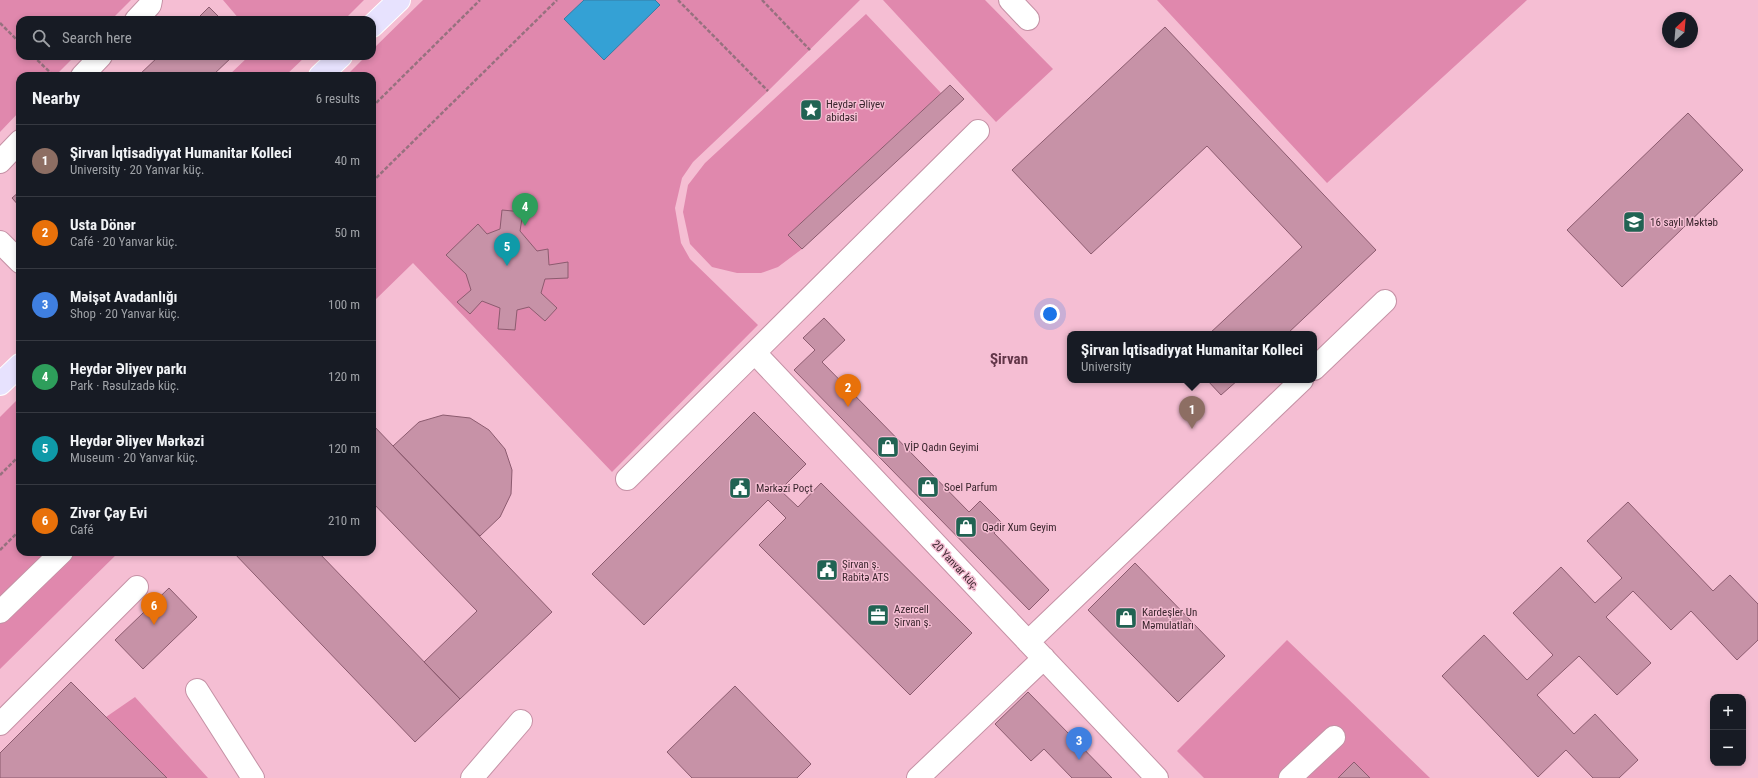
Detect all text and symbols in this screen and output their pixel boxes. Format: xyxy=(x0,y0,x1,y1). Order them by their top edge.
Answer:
north arrow xyxy=(1662,12,1698,48)
search box xyxy=(16,16,376,60)
icon: search xyxy=(30,27,52,49)
text: Search here xyxy=(62,29,132,47)
text: Nearby xyxy=(32,88,80,108)
text: 6 results xyxy=(316,91,360,106)
place icon: Heydər Əliyev abidəsi xyxy=(798,97,824,123)
place label: Heydər Əliyev abidəsi xyxy=(826,98,885,124)
text: Şirvan İqtisadiyyat Humanitar Kolleci xyxy=(70,144,292,162)
text: 1 xyxy=(42,153,48,168)
text: 40 m xyxy=(334,153,360,168)
text: University · 20 Yanvar küç. xyxy=(70,162,204,177)
pin: 4 xyxy=(512,193,538,226)
school or university icon: 16 saylı Məktəb xyxy=(1621,209,1647,235)
text: Usta Dönər xyxy=(70,216,136,234)
place label: 16 saylı Məktəb xyxy=(1650,216,1718,229)
text: 2 xyxy=(42,225,48,240)
text: 50 m xyxy=(334,225,360,240)
pin: 5 xyxy=(494,233,520,266)
text: Café · 20 Yanvar küç. xyxy=(70,234,178,249)
text: Məişət Avadanlığı xyxy=(70,288,177,306)
text: 3 xyxy=(42,297,48,312)
text: 100 m xyxy=(328,297,360,312)
your location xyxy=(1040,304,1060,324)
text: Shop · 20 Yanvar küç. xyxy=(70,306,180,321)
popup xyxy=(1067,331,1317,383)
text: Şirvan İqtisadiyyat Humanitar Kolleci xyxy=(1081,341,1303,359)
district label: Şirvan xyxy=(990,350,1028,368)
text: University xyxy=(1081,359,1131,374)
text: Heydər Əliyev parkı xyxy=(70,360,187,378)
text: 4 xyxy=(42,369,48,384)
text: 120 m xyxy=(328,369,360,384)
pin: 2 xyxy=(835,374,861,407)
text: Park · Rəsulzadə küç. xyxy=(70,378,179,393)
pin: 1 xyxy=(1179,396,1205,429)
text: Heydər Əliyev Mərkəzi xyxy=(70,432,204,450)
shop icon: VİP Qadın Geyimi xyxy=(875,434,901,460)
text: 5 xyxy=(42,441,48,456)
text: 120 m xyxy=(328,441,360,456)
place label: VİP Qadın Geyimi xyxy=(904,441,979,454)
text: Museum · 20 Yanvar küç. xyxy=(70,450,198,465)
shop icon: Soel Parfum xyxy=(915,474,941,500)
public building icon: Mərkəzi Poçt xyxy=(727,475,753,501)
place label: Soel Parfum xyxy=(944,481,997,494)
place label: Mərkəzi Poçt xyxy=(756,482,813,495)
text: Zivər Çay Evi xyxy=(70,504,147,522)
text: 6 xyxy=(42,513,48,528)
text: 210 m xyxy=(328,513,360,528)
shop icon: Qədir Xum Geyim xyxy=(953,514,979,540)
place label: Qədir Xum Geyim xyxy=(982,521,1057,534)
text: Café xyxy=(70,522,94,537)
street label: 20 Yanvar küç. xyxy=(929,538,982,593)
public building icon: Şirvan ş. Rabitə ATS xyxy=(814,557,840,583)
place label: Şirvan ş. Rabitə ATS xyxy=(842,558,889,584)
pin: 6 xyxy=(141,592,167,625)
office icon: Azercell Şirvan ş. xyxy=(865,602,891,628)
place label: Azercell Şirvan ş. xyxy=(894,603,931,629)
shop icon: Kardeşler Un Məmulatları xyxy=(1113,605,1139,631)
place label: Kardeşler Un Məmulatları xyxy=(1142,606,1197,632)
map controls xyxy=(1710,694,1746,766)
button: + xyxy=(1710,694,1746,730)
pin: 3 xyxy=(1066,727,1092,760)
button: − xyxy=(1710,730,1746,766)

